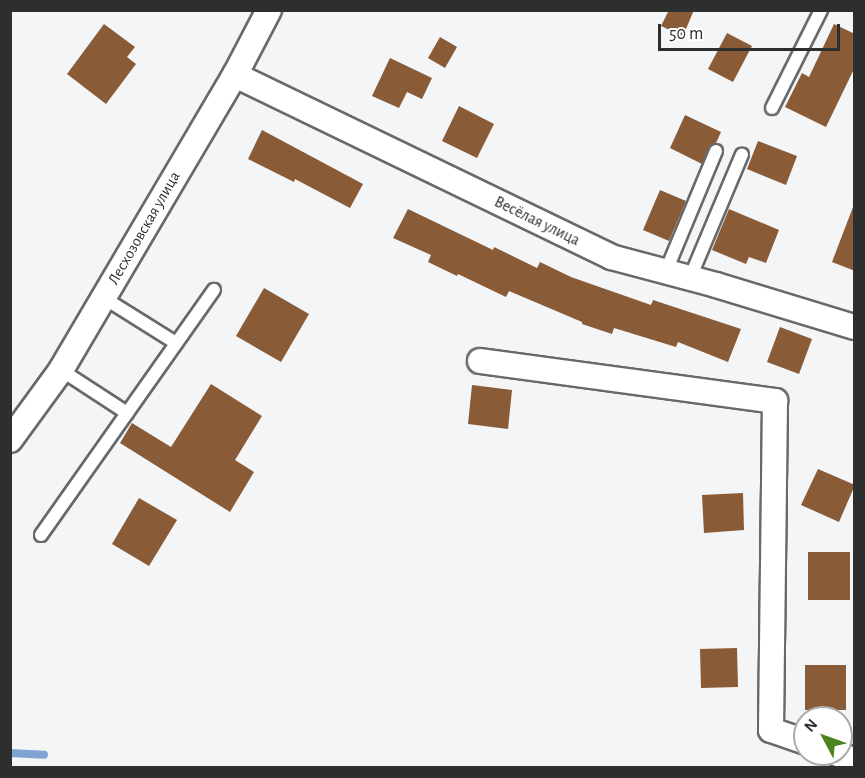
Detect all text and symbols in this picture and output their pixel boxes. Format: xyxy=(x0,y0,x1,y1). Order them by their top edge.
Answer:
scale bar xyxy=(661,12,842,50)
text: 50 m xyxy=(669,25,703,43)
street label: Лесхозовская улица xyxy=(104,168,184,288)
street label: Весёлая улица xyxy=(491,192,583,250)
north arrow xyxy=(793,706,853,766)
text: N xyxy=(801,716,821,735)

